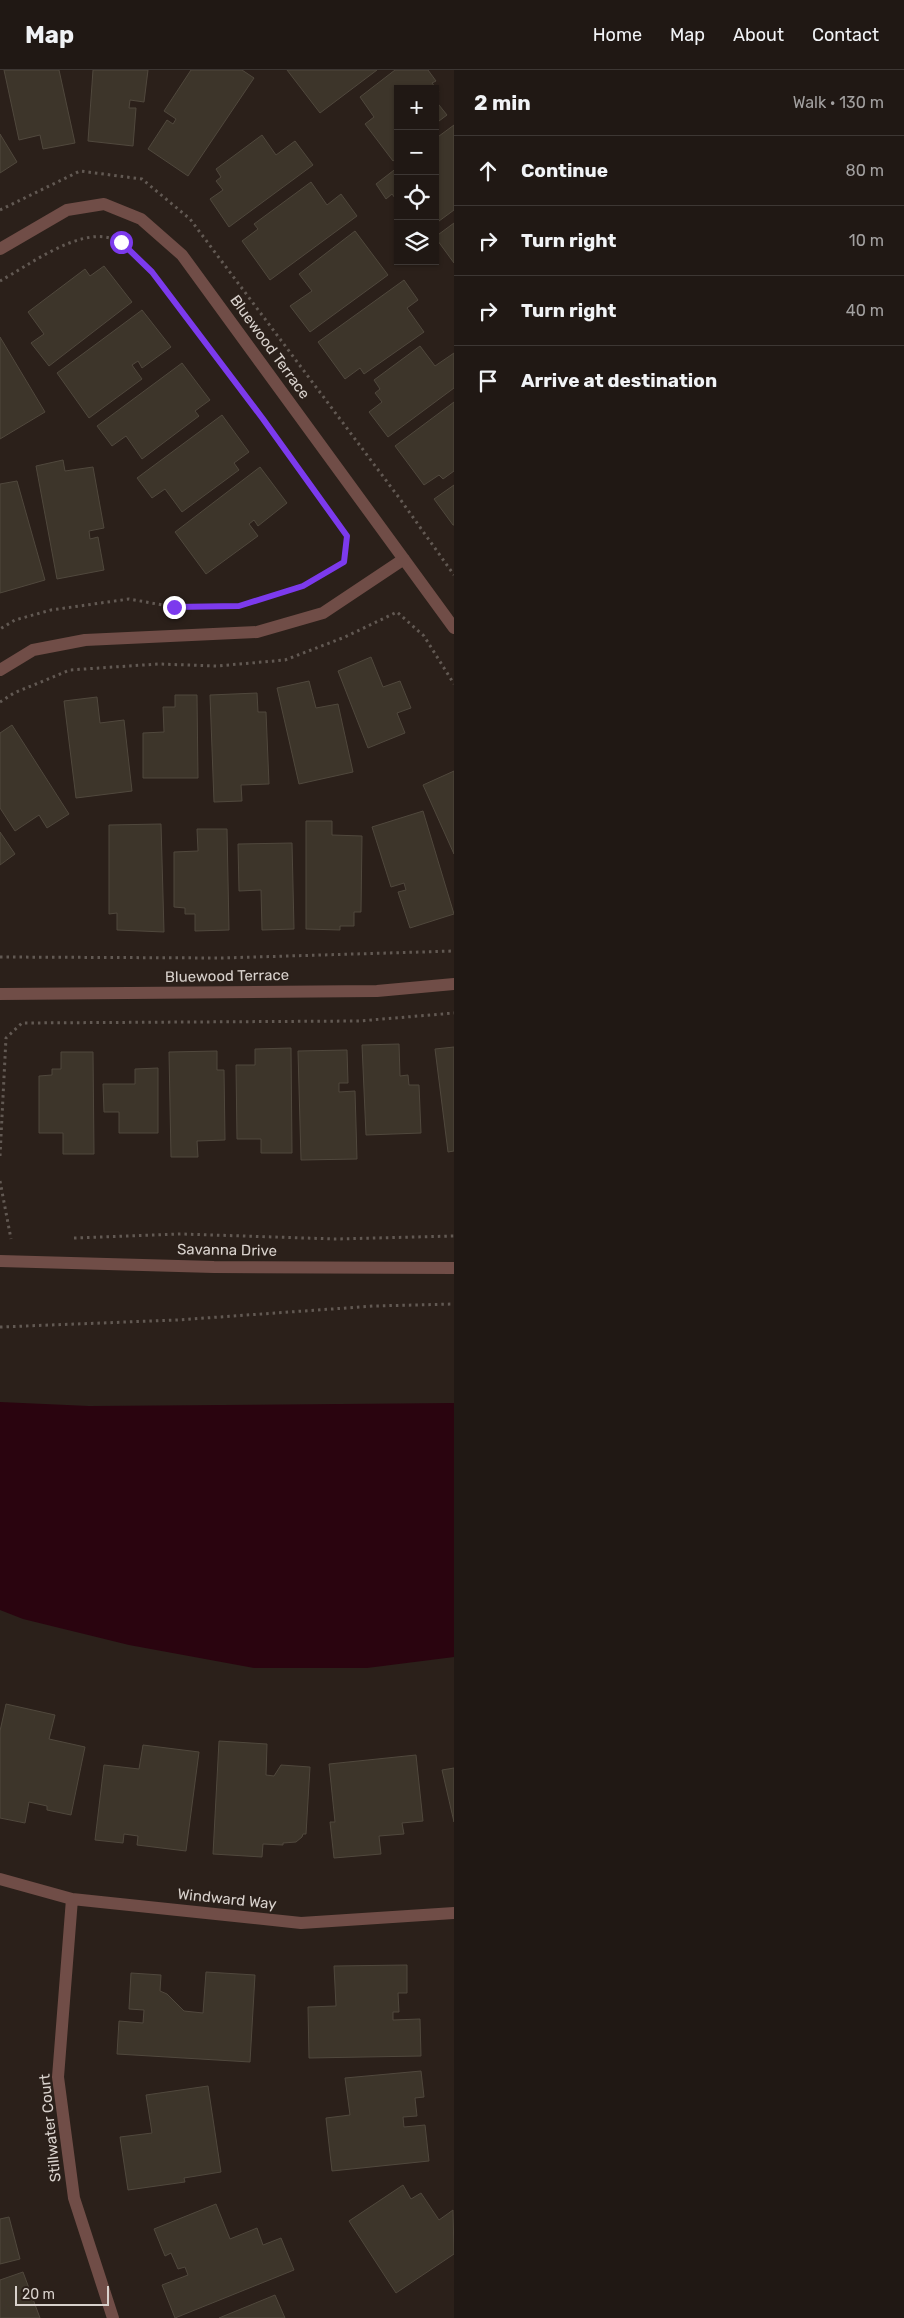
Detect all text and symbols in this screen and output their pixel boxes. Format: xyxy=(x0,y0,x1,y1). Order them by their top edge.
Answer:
text: Map xyxy=(25,21,74,49)
text: Home xyxy=(593,24,642,46)
text: Map xyxy=(670,24,705,46)
text: About xyxy=(733,24,784,46)
text: Contact xyxy=(812,24,879,46)
map controls xyxy=(394,85,439,265)
button: + xyxy=(394,85,439,130)
text: 2 min xyxy=(474,90,531,115)
text: Walk · 130 m xyxy=(793,93,884,112)
button: − xyxy=(394,130,439,175)
icon: ahead xyxy=(474,157,502,185)
text: Continue xyxy=(521,159,608,182)
text: 80 m xyxy=(846,161,884,180)
button: locate xyxy=(394,175,439,220)
button: layers xyxy=(394,220,439,265)
icon: right xyxy=(474,227,502,255)
text: Turn right xyxy=(521,229,616,252)
route start xyxy=(110,231,133,254)
text: 10 m xyxy=(849,231,884,250)
street label: Bluewood Terrace xyxy=(226,292,314,402)
icon: right xyxy=(474,297,502,325)
text: Turn right xyxy=(521,299,616,322)
text: 40 m xyxy=(846,301,884,320)
icon: arrive xyxy=(474,367,502,395)
text: Arrive at destination xyxy=(521,369,717,392)
route end xyxy=(163,596,186,619)
street label: Bluewood Terrace xyxy=(165,966,289,986)
street label: Savanna Drive xyxy=(177,1240,277,1260)
street label: Windward Way xyxy=(176,1885,278,1913)
street label: Stillwater Court xyxy=(35,2073,65,2183)
scale bar xyxy=(15,2283,109,2306)
text: 20 m xyxy=(22,2286,55,2303)

